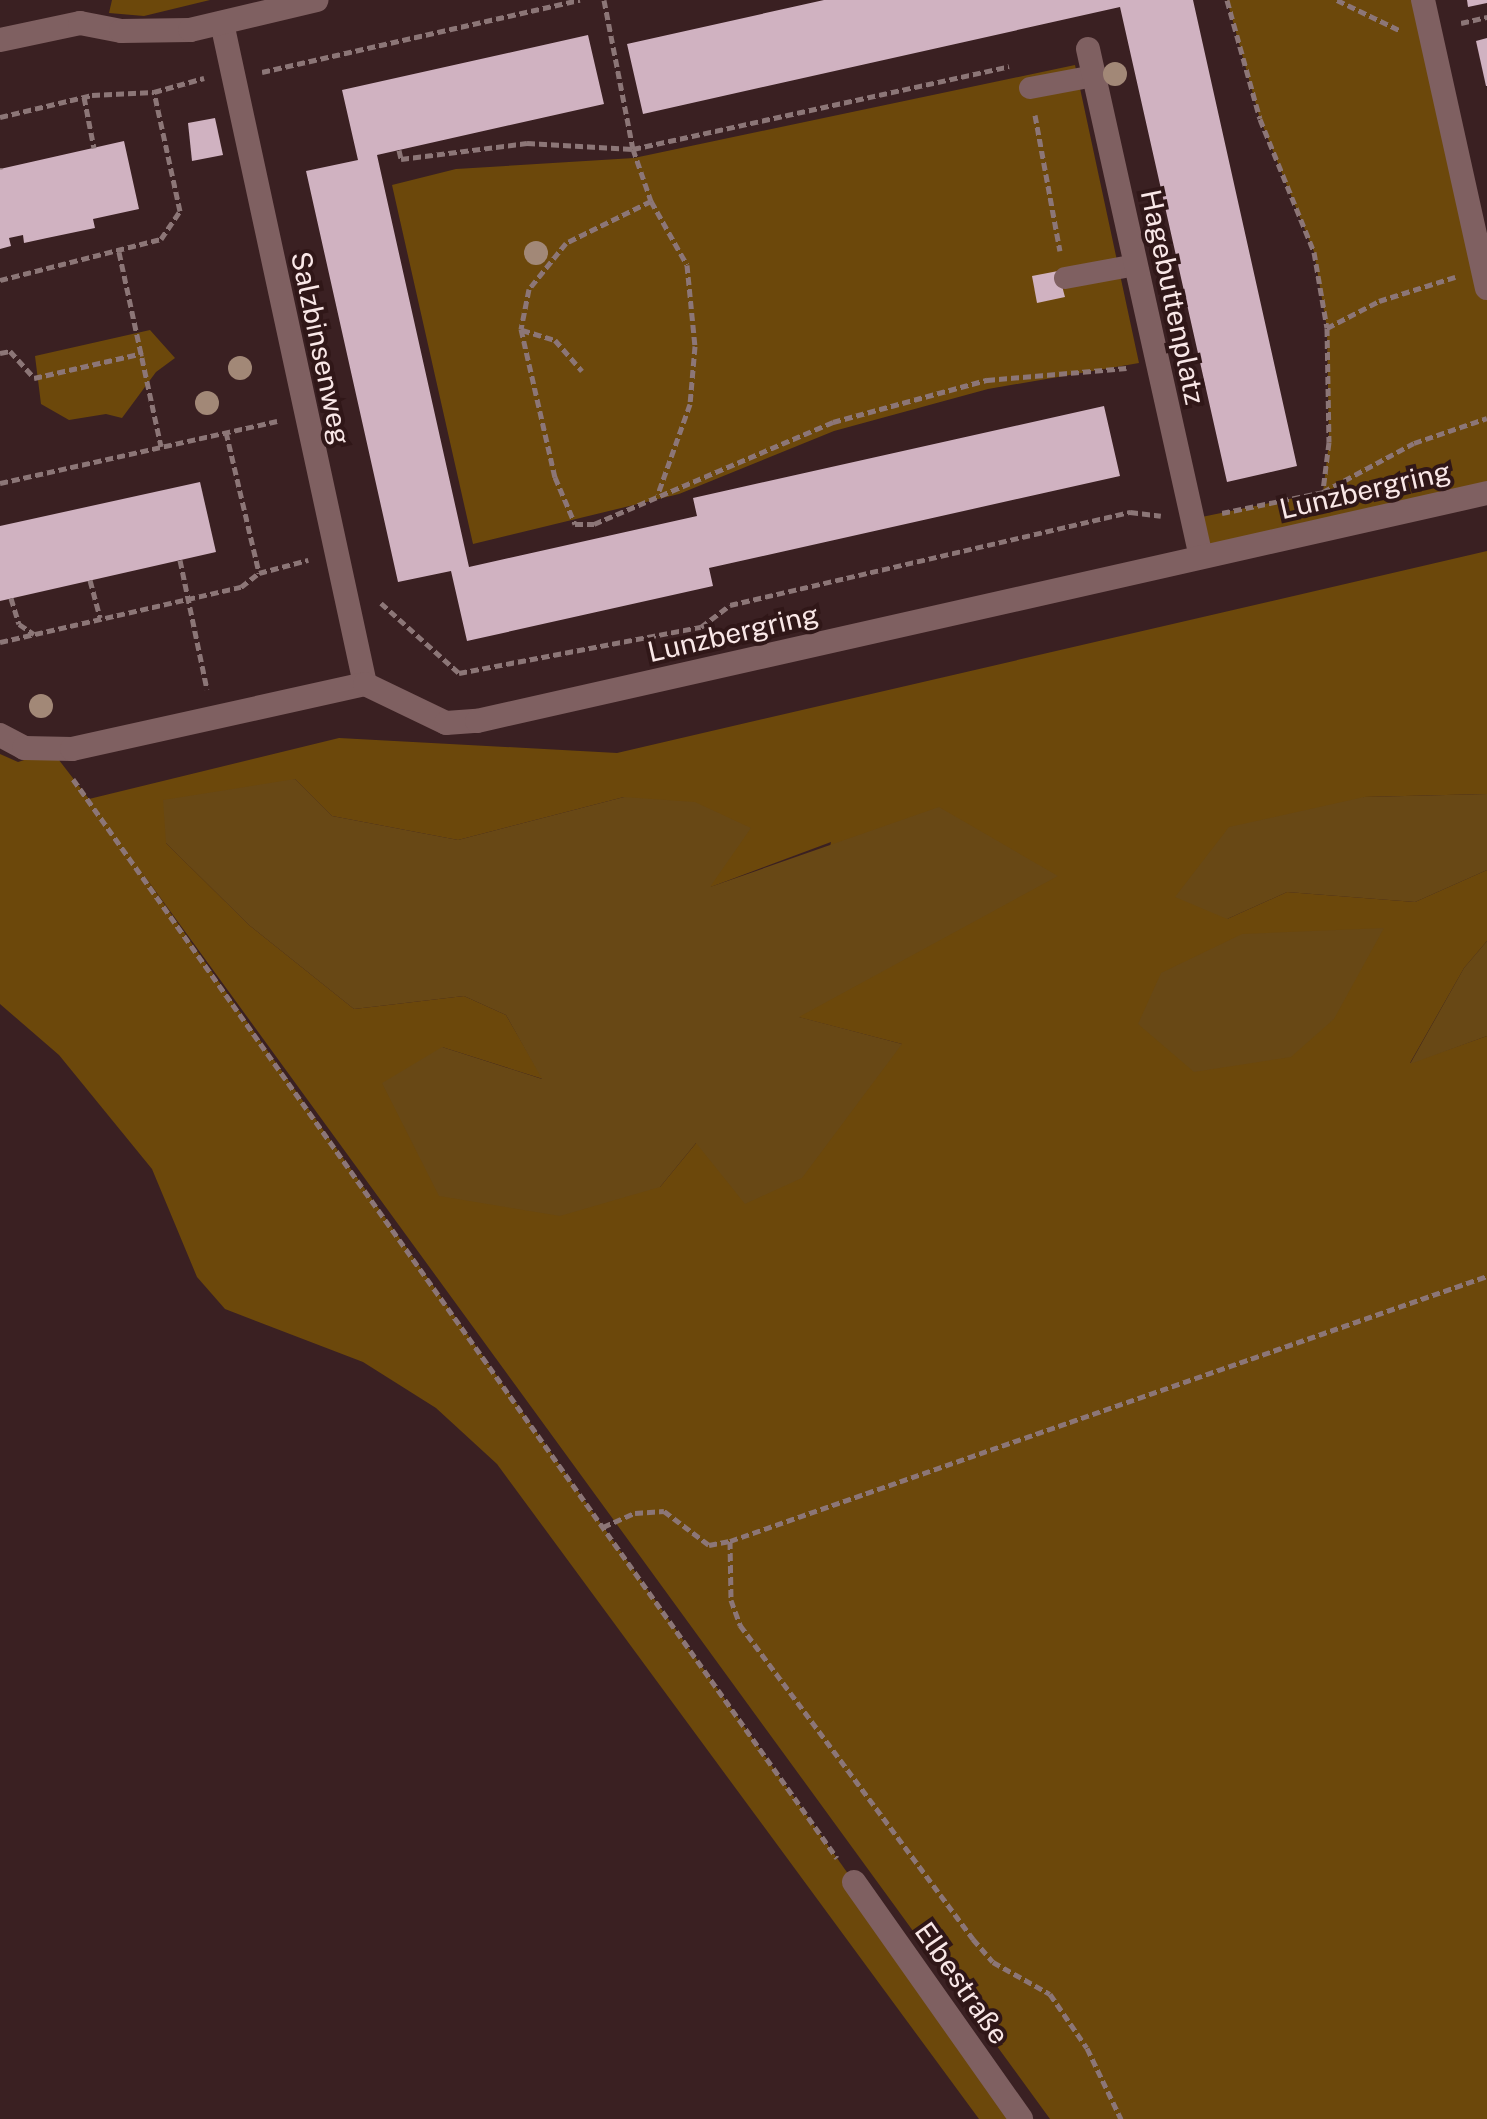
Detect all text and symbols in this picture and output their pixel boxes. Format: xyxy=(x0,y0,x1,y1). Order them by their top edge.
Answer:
street label: Hagebuttenplatz xyxy=(1134,186,1212,408)
street label: Salzbinsenweg xyxy=(284,248,358,448)
street label: Lunzbergring xyxy=(1276,454,1454,526)
street label: Lunzbergring xyxy=(644,597,822,669)
street label: Elbestraße xyxy=(908,1916,1016,2050)

